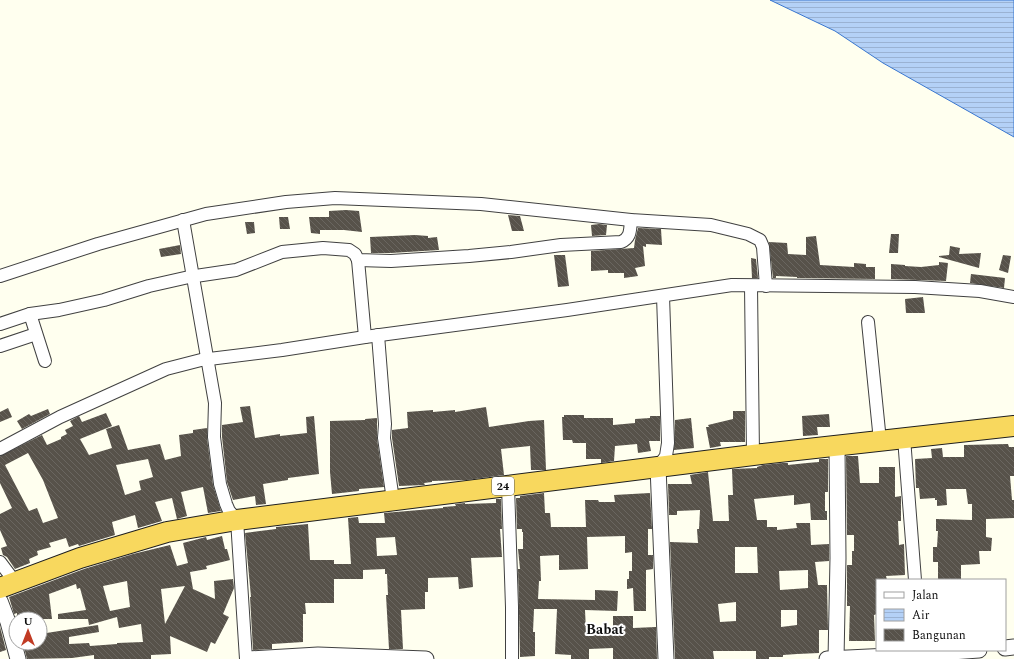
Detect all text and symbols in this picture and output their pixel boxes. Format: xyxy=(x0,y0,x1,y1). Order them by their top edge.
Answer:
road number: 24 xyxy=(492,477,514,495)
legend xyxy=(876,579,1006,651)
text: Jalan xyxy=(912,586,939,605)
text: Air xyxy=(912,606,930,625)
north arrow xyxy=(8,611,48,651)
text: U xyxy=(23,613,33,630)
district label: Babat xyxy=(586,619,625,640)
text: Bangunan xyxy=(912,626,966,645)

